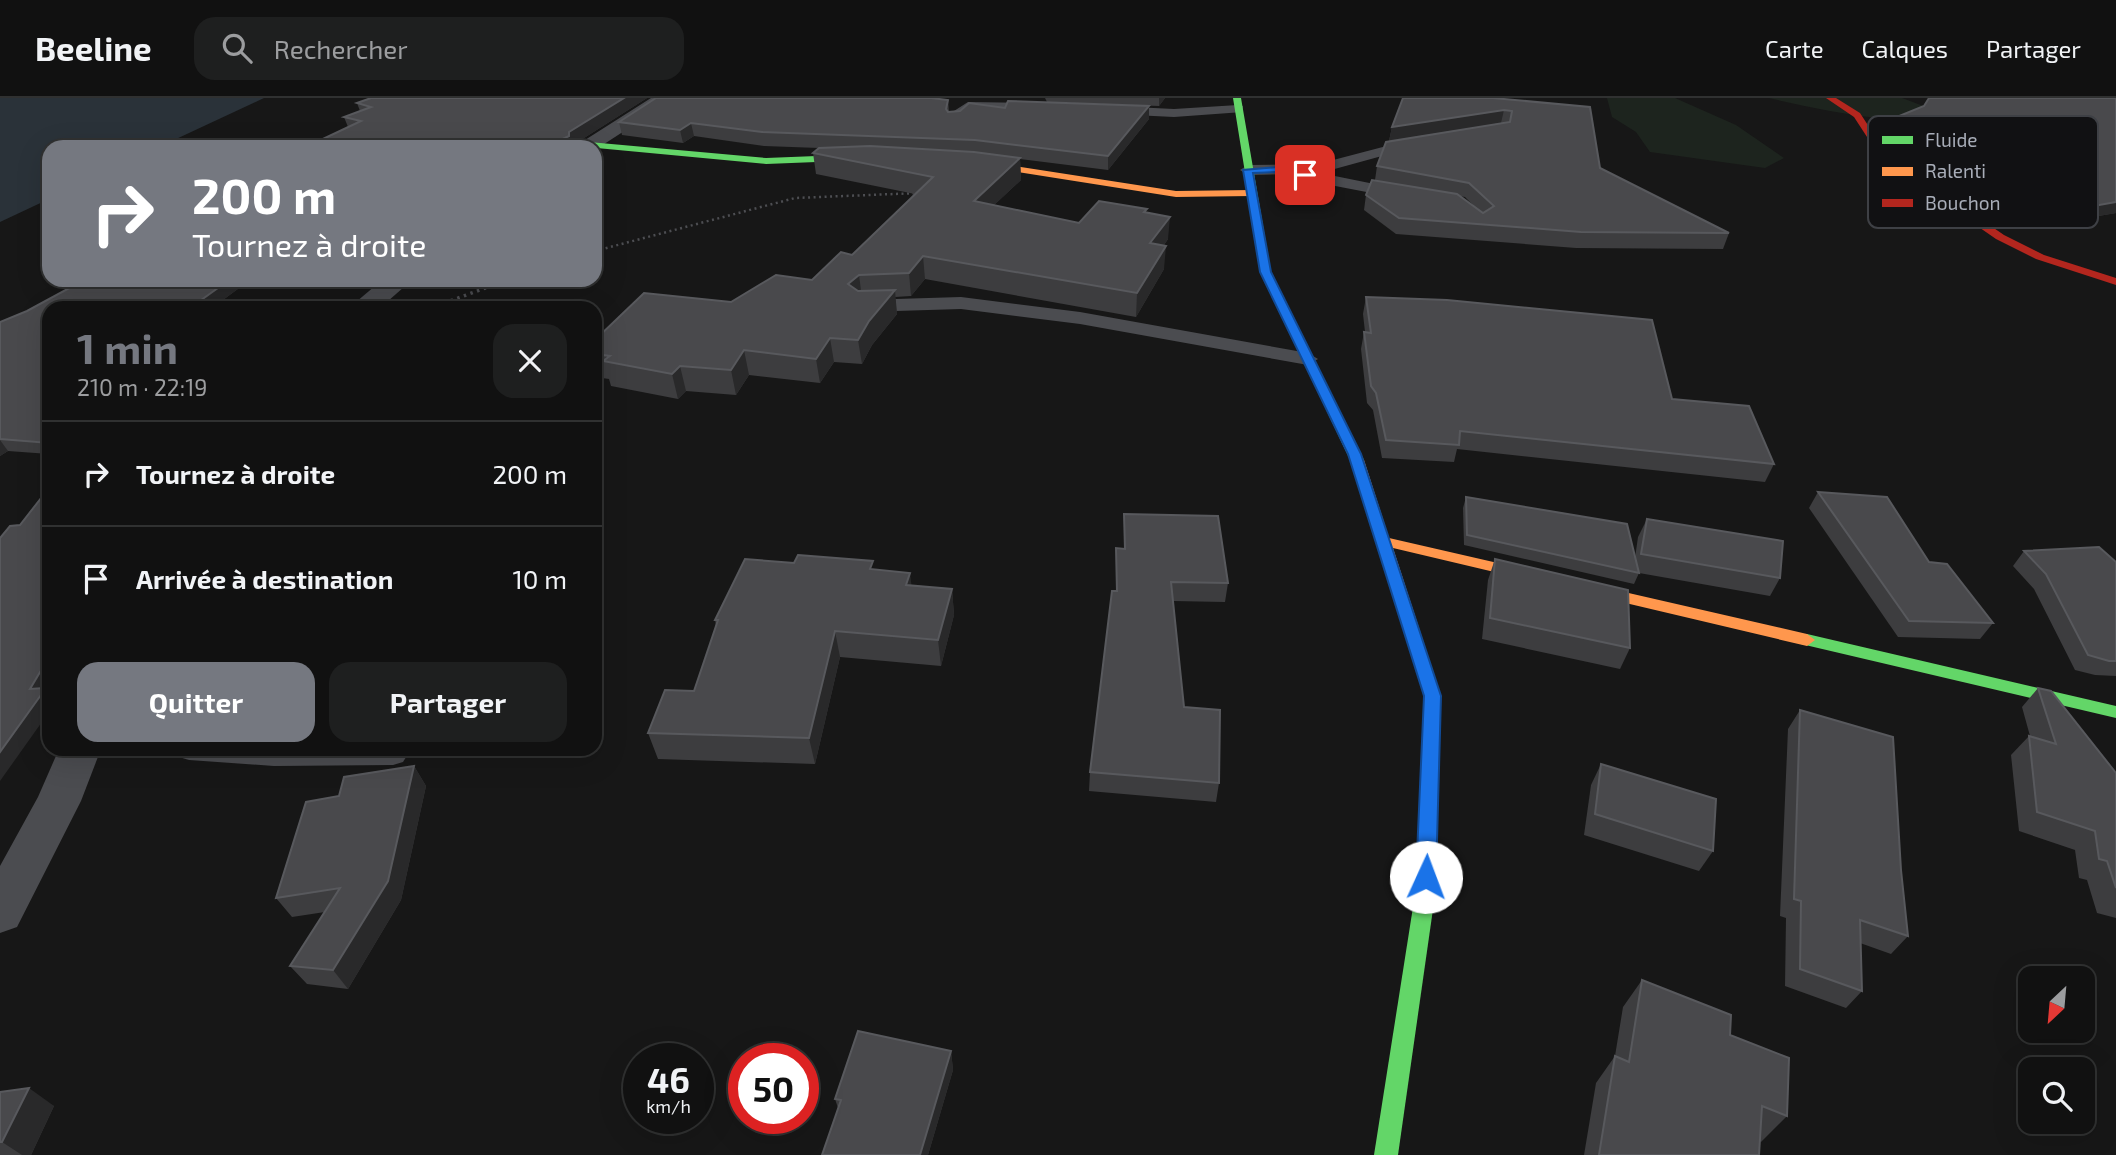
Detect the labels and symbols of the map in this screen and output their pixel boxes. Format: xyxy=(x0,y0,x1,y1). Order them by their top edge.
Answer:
legend xyxy=(1868,116,2098,228)
text: Fluide xyxy=(1925,128,1978,151)
pin xyxy=(1275,145,1335,205)
text: Ralenti xyxy=(1925,159,1986,182)
text: Bouchon xyxy=(1925,191,2001,214)
position arrow xyxy=(1389,840,1463,914)
north arrow xyxy=(2018,966,2095,1043)
speed limit sign: 50 xyxy=(728,1043,819,1134)

